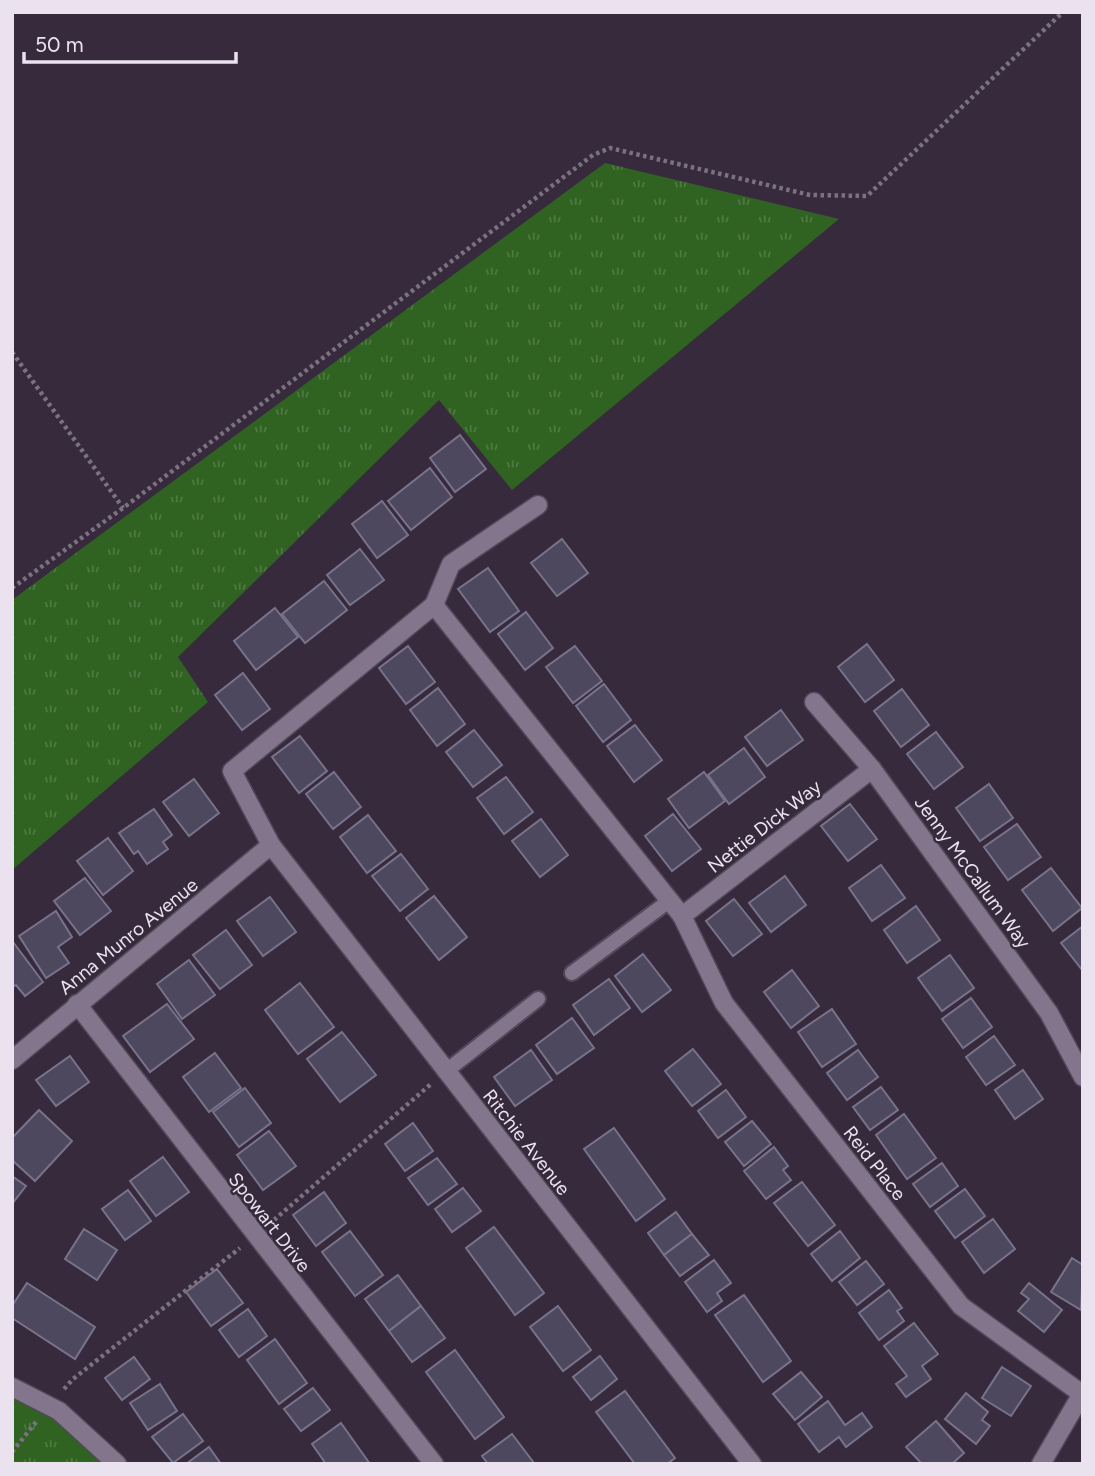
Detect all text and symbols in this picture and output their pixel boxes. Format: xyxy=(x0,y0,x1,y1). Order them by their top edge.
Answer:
scale bar xyxy=(24,21,236,65)
text: 50 m xyxy=(35,32,84,57)
street label: Nettie Dick Way xyxy=(703,775,826,878)
street label: Jenny McCallum Way xyxy=(910,792,1036,953)
street label: Anna Munro Avenue xyxy=(54,873,202,999)
street label: Ritchie Avenue xyxy=(478,1085,575,1200)
street label: Reid Place xyxy=(838,1122,911,1205)
street label: Spowart Drive xyxy=(224,1168,316,1277)

